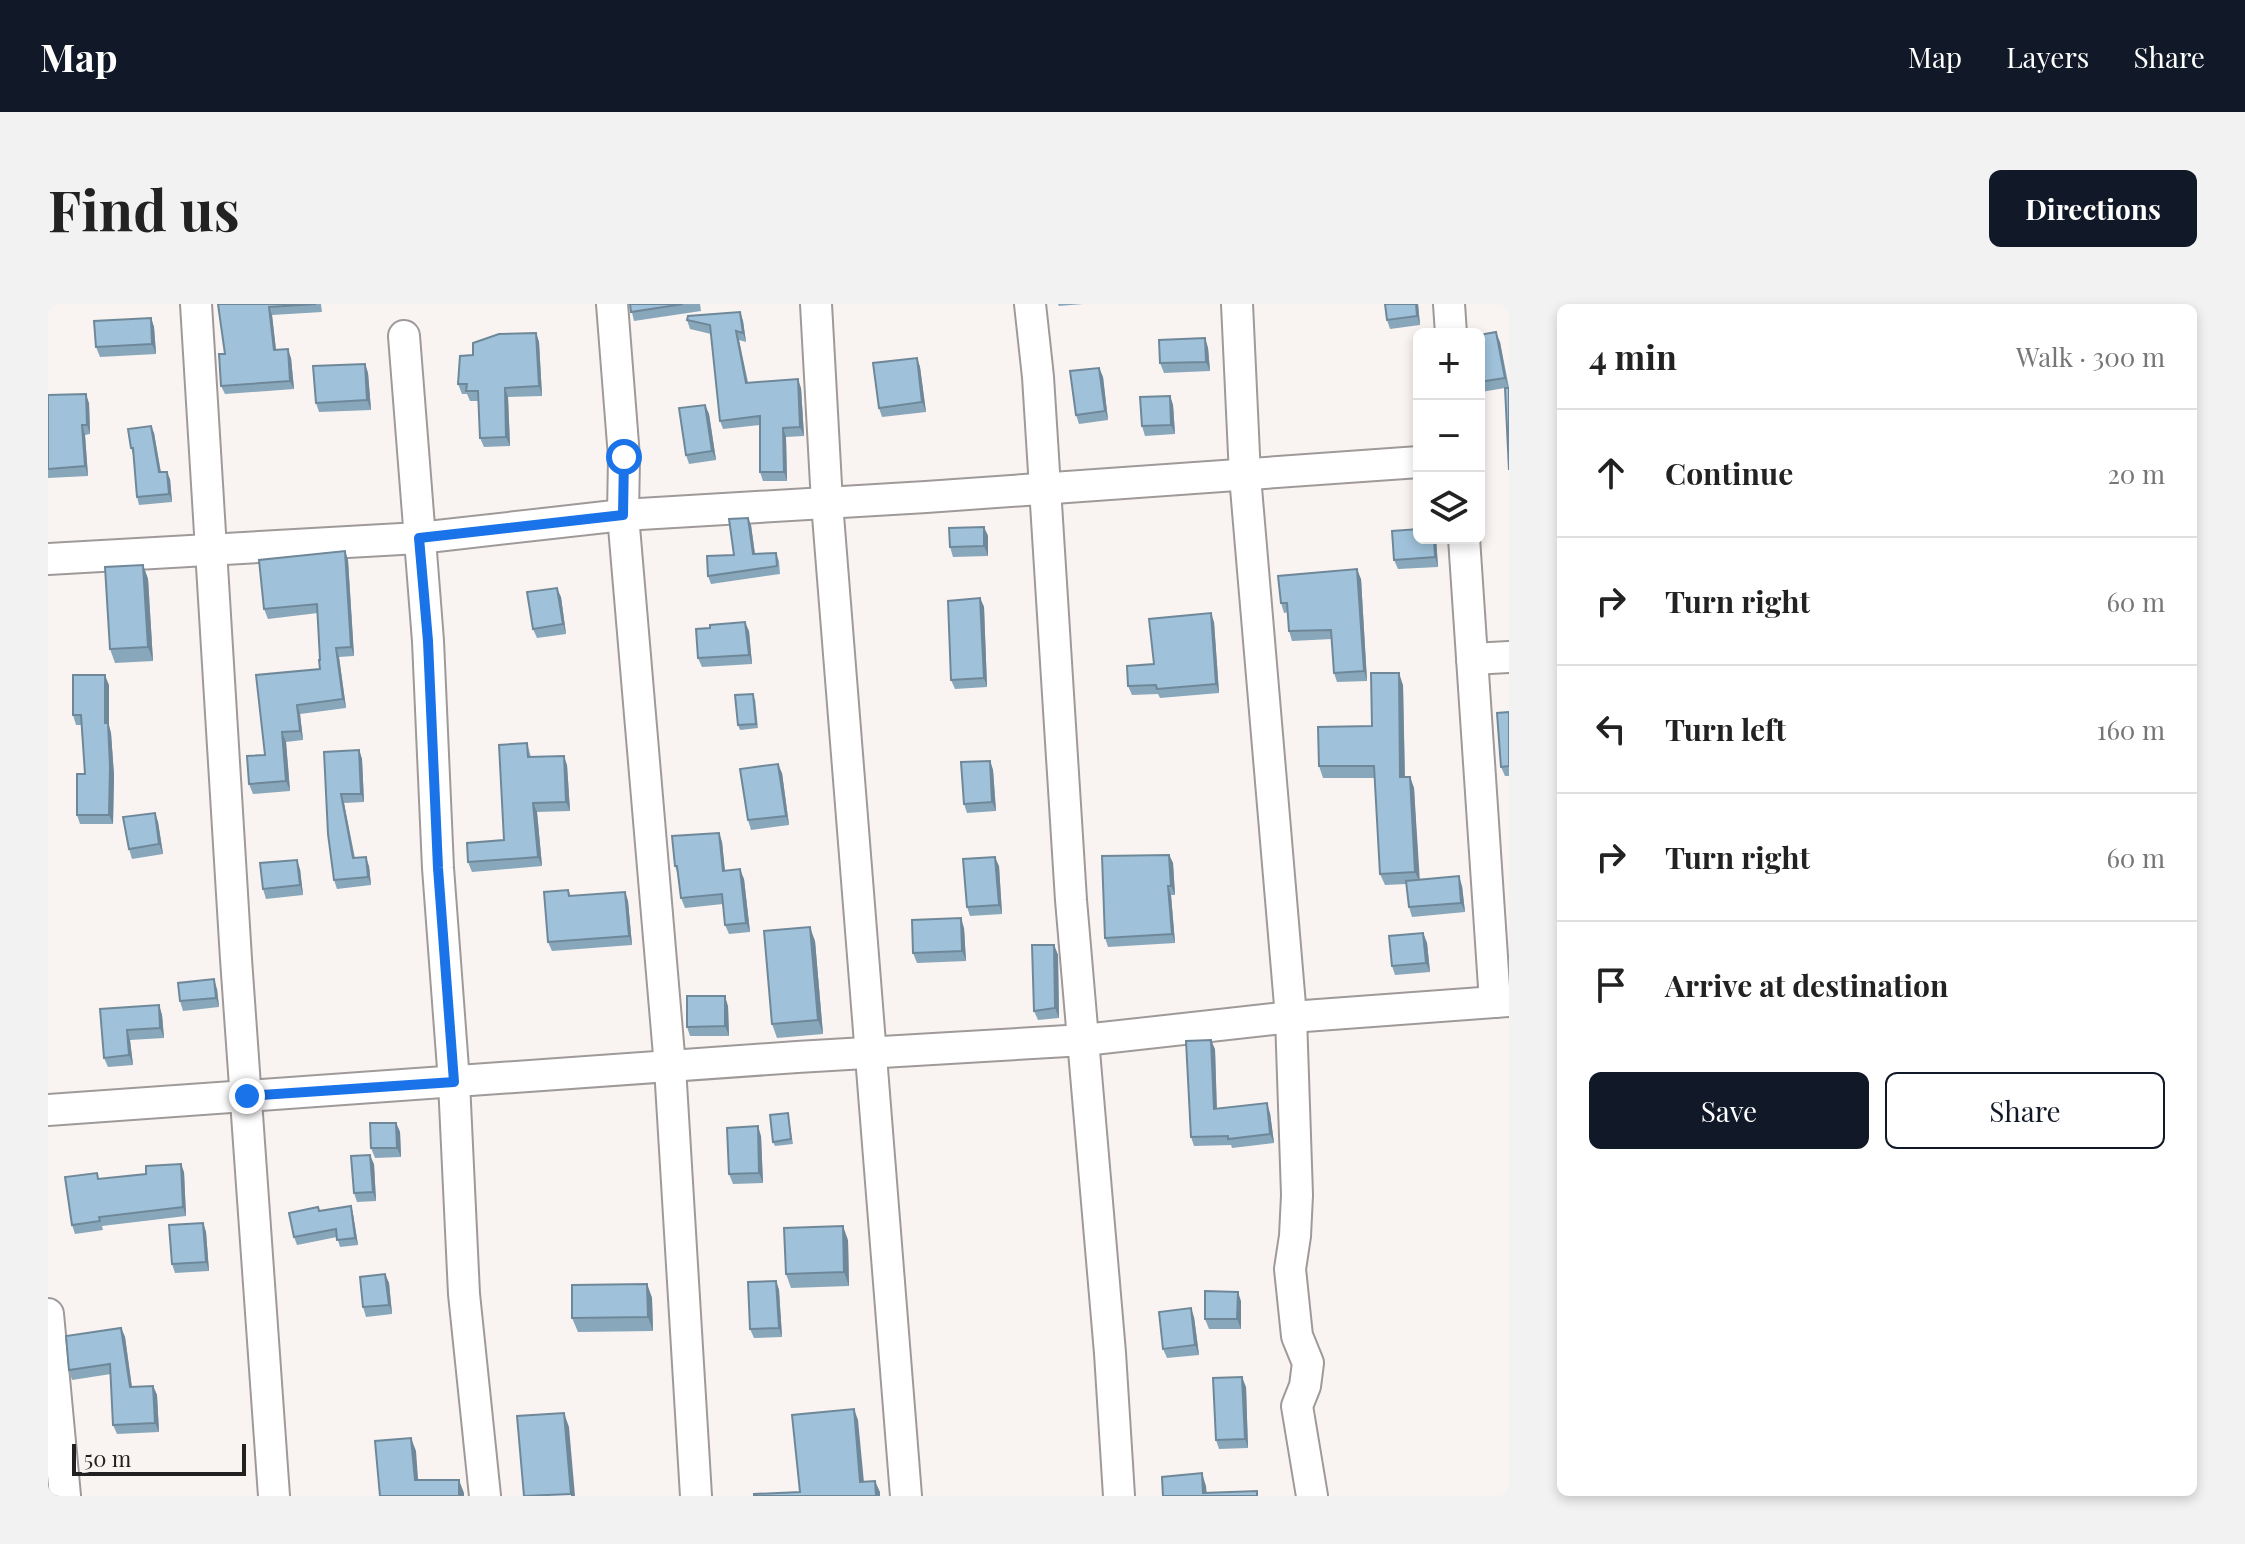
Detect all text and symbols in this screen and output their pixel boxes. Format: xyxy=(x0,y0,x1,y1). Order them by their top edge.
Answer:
text: Map xyxy=(40,31,117,82)
text: Map xyxy=(1908,38,1962,75)
text: Layers xyxy=(2006,38,2089,75)
text: Share xyxy=(2133,38,2205,75)
button: Directions xyxy=(1989,170,2197,247)
text: Find us xyxy=(48,171,240,246)
map controls xyxy=(1413,328,1485,544)
button: + xyxy=(1413,328,1485,400)
text: 4 min xyxy=(1589,333,1677,379)
text: Walk · 300 m xyxy=(2016,339,2165,374)
button: − xyxy=(1413,400,1485,472)
route start xyxy=(606,439,642,475)
icon: ahead xyxy=(1589,451,1633,495)
text: Continue xyxy=(1665,453,1793,493)
text: 20 m xyxy=(2107,456,2165,491)
button: layers xyxy=(1413,472,1485,544)
icon: right xyxy=(1589,579,1633,623)
text: Turn right xyxy=(1665,581,1810,621)
text: 60 m xyxy=(2106,584,2165,619)
icon: left xyxy=(1589,707,1633,751)
text: Turn left xyxy=(1665,709,1786,749)
text: 160 m xyxy=(2097,712,2165,747)
icon: right xyxy=(1589,835,1633,879)
text: Turn right xyxy=(1665,837,1810,877)
text: 60 m xyxy=(2106,840,2165,875)
icon: arrive xyxy=(1589,963,1633,1007)
text: Arrive at destination xyxy=(1665,965,1948,1005)
button: Save xyxy=(1589,1072,1869,1149)
button: Share xyxy=(1885,1072,2165,1149)
route end xyxy=(229,1078,265,1114)
scale bar xyxy=(72,1440,246,1476)
text: 50 m xyxy=(84,1443,131,1473)

